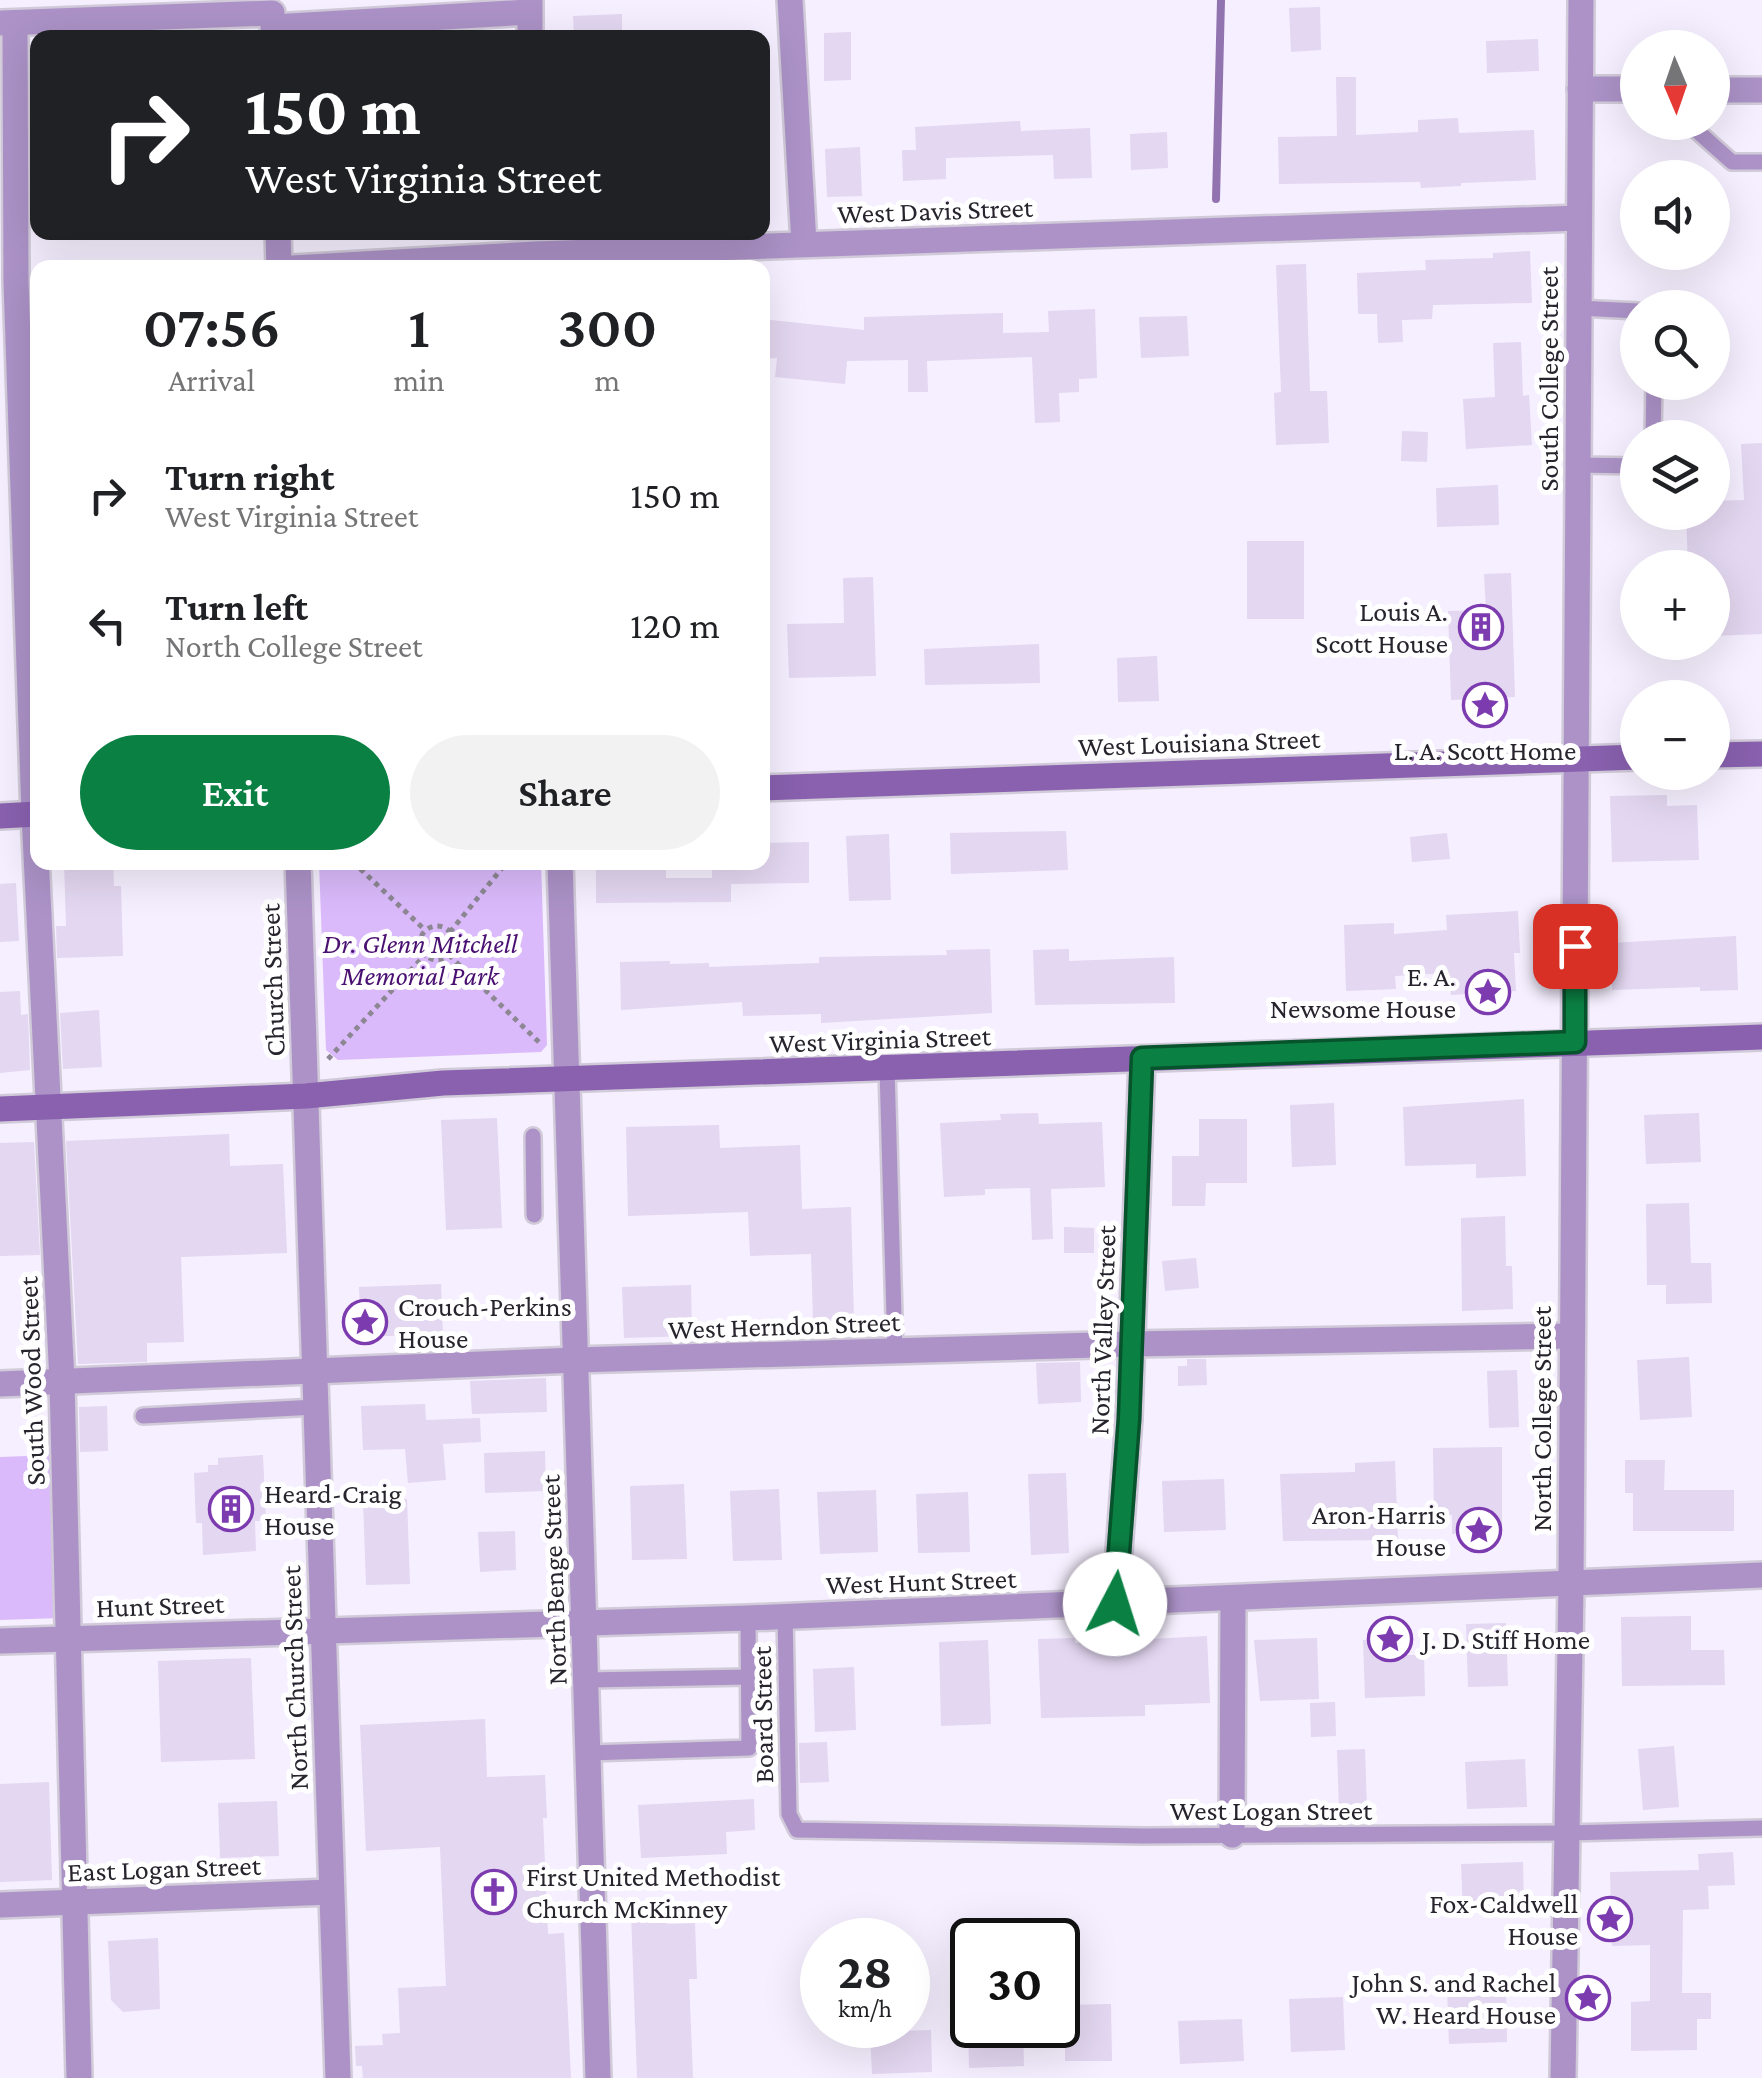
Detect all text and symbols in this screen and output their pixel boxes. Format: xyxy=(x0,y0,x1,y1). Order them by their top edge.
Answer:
north arrow xyxy=(1620,30,1730,140)
map controls xyxy=(1620,30,1730,790)
icon: right xyxy=(80,70,210,200)
text: 150 m xyxy=(245,71,421,149)
text: West Virginia Street xyxy=(245,153,601,203)
button: sound xyxy=(1620,160,1730,270)
street label: West Davis Street xyxy=(837,192,1034,229)
street label: South College Street xyxy=(1533,266,1564,492)
button: search xyxy=(1620,290,1730,400)
text: 07:56 xyxy=(143,293,281,360)
text: 1 xyxy=(408,293,430,360)
text: 300 xyxy=(557,293,657,360)
text: Arrival xyxy=(168,362,255,398)
text: min xyxy=(393,362,445,398)
text: m xyxy=(594,362,620,398)
button: layers xyxy=(1620,420,1730,530)
text: Turn right xyxy=(165,456,334,498)
icon: right xyxy=(80,468,135,523)
text: 150 m xyxy=(630,474,720,516)
text: West Virginia Street xyxy=(165,498,418,534)
button: + xyxy=(1620,550,1730,660)
text: Turn left xyxy=(165,586,308,628)
place label: Louis A. Scott House xyxy=(1315,596,1448,659)
icon: left xyxy=(80,598,135,653)
text: 120 m xyxy=(630,604,720,646)
building icon: Louis A. Scott House xyxy=(1458,604,1504,650)
text: North College Street xyxy=(165,628,423,664)
button: − xyxy=(1620,680,1730,790)
place icon: L. A. Scott Home xyxy=(1462,682,1508,728)
street label: West Louisiana Street xyxy=(1077,723,1321,762)
button: Exit xyxy=(80,735,390,850)
button: Share xyxy=(410,735,720,850)
place label: L. A. Scott Home xyxy=(1394,735,1576,766)
street label: Church Street xyxy=(254,902,291,1057)
pin xyxy=(1533,904,1618,989)
icon: arrive xyxy=(1548,919,1603,974)
park label: Dr. Glenn Mitchell Memorial Park xyxy=(323,928,519,991)
place label: E. A. Newsome House xyxy=(1270,961,1456,1024)
place icon: E. A. Newsome House xyxy=(1465,969,1511,1015)
street label: West Virginia Street xyxy=(769,1020,992,1059)
street label: North Valley Street xyxy=(1083,1224,1122,1436)
street label: South Wood Street xyxy=(12,1275,51,1486)
place label: Crouch-Perkins House xyxy=(398,1291,572,1354)
place icon: Crouch-Perkins House xyxy=(342,1299,388,1345)
street label: West Herndon Street xyxy=(667,1306,901,1345)
street label: North College Street xyxy=(1526,1306,1557,1532)
street label: North Benge Street xyxy=(534,1473,573,1686)
place label: Heard-Craig House xyxy=(264,1478,402,1541)
building icon: Heard-Craig House xyxy=(208,1486,254,1532)
place label: Aron-Harris House xyxy=(1312,1499,1446,1562)
place icon: Aron-Harris House xyxy=(1456,1507,1502,1553)
position arrow xyxy=(1063,1552,1167,1656)
street label: West Hunt Street xyxy=(825,1563,1018,1600)
street label: North Church Street xyxy=(275,1564,314,1791)
street label: Hunt Street xyxy=(95,1588,225,1623)
place icon: J. D. Stiff Home xyxy=(1367,1616,1413,1662)
place label: J. D. Stiff Home xyxy=(1419,1624,1590,1655)
street label: Board Street xyxy=(746,1645,779,1784)
street label: West Logan Street xyxy=(1170,1795,1373,1826)
street label: East Logan Street xyxy=(67,1850,262,1887)
place label: First United Methodist Church McKinney xyxy=(526,1861,781,1924)
church icon: First United Methodist Church McKinney xyxy=(471,1869,517,1915)
place label: Fox-Caldwell House xyxy=(1429,1888,1578,1951)
place icon: Fox-Caldwell House xyxy=(1587,1896,1633,1942)
speed limit sign: 30 xyxy=(950,1918,1080,2048)
text: 28 xyxy=(838,1943,892,1999)
place label: John S. and Rachel W. Heard House xyxy=(1348,1967,1556,2030)
place icon: John S. and Rachel W. Heard House xyxy=(1565,1975,1611,2021)
text: km/h xyxy=(838,1995,892,2022)

